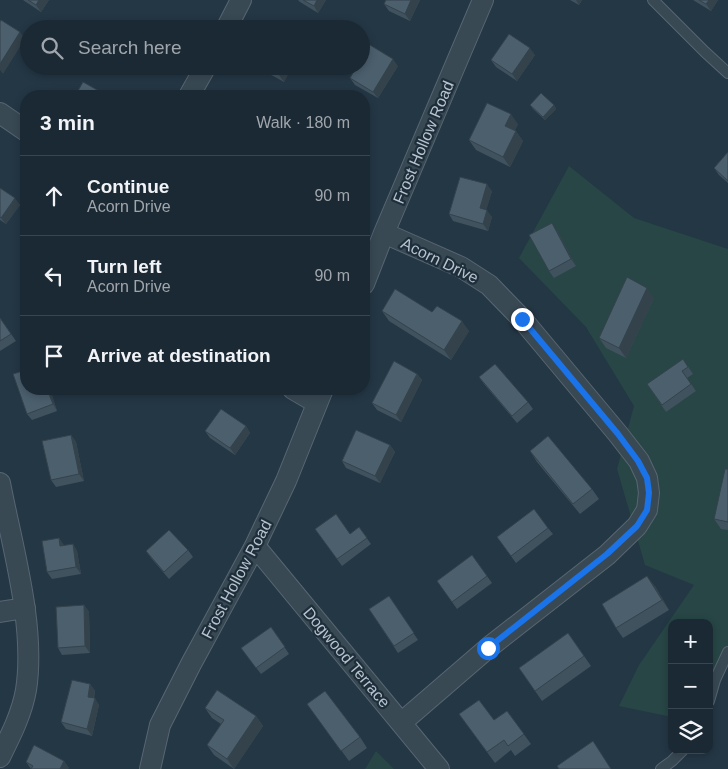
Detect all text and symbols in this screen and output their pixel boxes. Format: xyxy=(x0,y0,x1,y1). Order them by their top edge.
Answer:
search box xyxy=(20,20,370,75)
icon: search xyxy=(38,34,66,62)
text: Search here xyxy=(78,37,182,58)
street label: Frost Hollow Road xyxy=(390,78,457,206)
text: 3 min xyxy=(40,111,95,134)
text: Walk · 180 m xyxy=(256,114,350,131)
text: Continue xyxy=(87,176,169,197)
icon: ahead xyxy=(40,182,68,210)
text: 90 m xyxy=(314,187,350,204)
text: Acorn Drive xyxy=(87,198,171,215)
street label: Acorn Drive xyxy=(398,234,481,286)
text: Turn left xyxy=(87,256,162,277)
icon: left xyxy=(40,262,68,290)
text: 90 m xyxy=(314,267,350,284)
text: Acorn Drive xyxy=(87,278,171,295)
route end xyxy=(511,308,534,331)
icon: arrive xyxy=(40,342,68,370)
text: Arrive at destination xyxy=(87,345,271,366)
street label: Frost Hollow Road xyxy=(198,517,275,641)
street label: Dogwood Terrace xyxy=(300,604,393,711)
map controls xyxy=(668,619,713,754)
button: + xyxy=(668,619,713,664)
route start xyxy=(477,637,500,660)
button: − xyxy=(668,664,713,709)
button: layers xyxy=(668,709,713,754)

